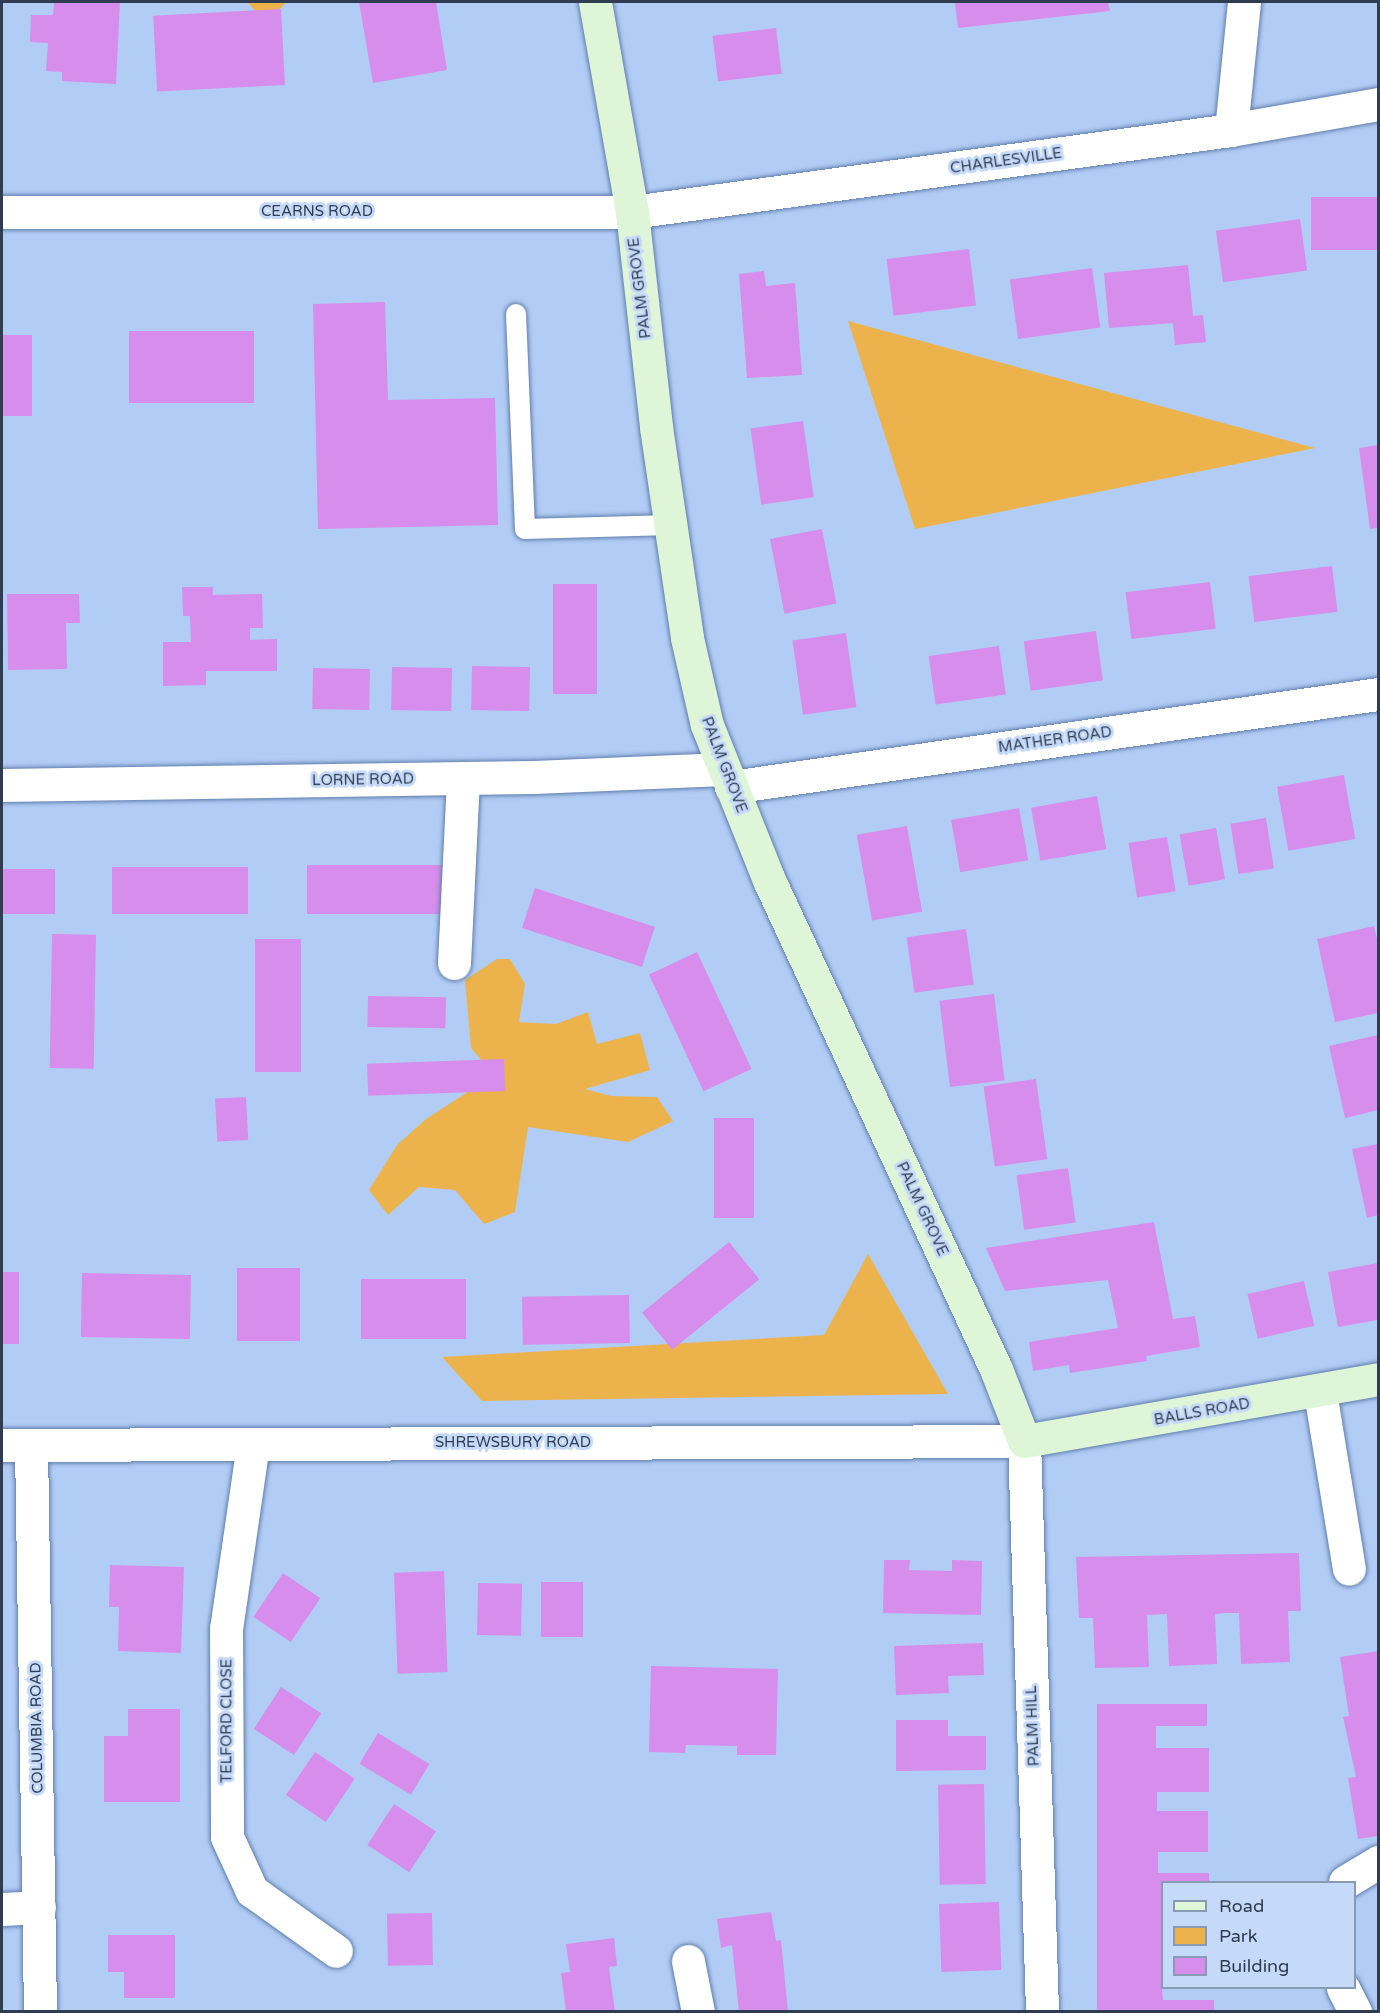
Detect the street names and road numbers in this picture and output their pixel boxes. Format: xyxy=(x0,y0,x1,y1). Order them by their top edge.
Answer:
street label: CHARLESVILLE xyxy=(949,144,1063,178)
street label: CEARNS ROAD xyxy=(261,203,373,221)
street label: PALM GROVE xyxy=(625,236,655,340)
street label: PALM GROVE xyxy=(697,714,751,816)
street label: MATHER ROAD xyxy=(997,723,1113,757)
street label: LORNE ROAD xyxy=(312,770,414,790)
street label: PALM GROVE xyxy=(892,1159,952,1259)
street label: BALLS ROAD xyxy=(1153,1395,1251,1429)
street label: SHREWSBURY ROAD xyxy=(435,1434,591,1452)
street label: TELFORD CLOSE xyxy=(218,1659,236,1783)
street label: COLUMBIA ROAD xyxy=(27,1662,47,1794)
street label: PALM HILL xyxy=(1023,1685,1043,1767)

